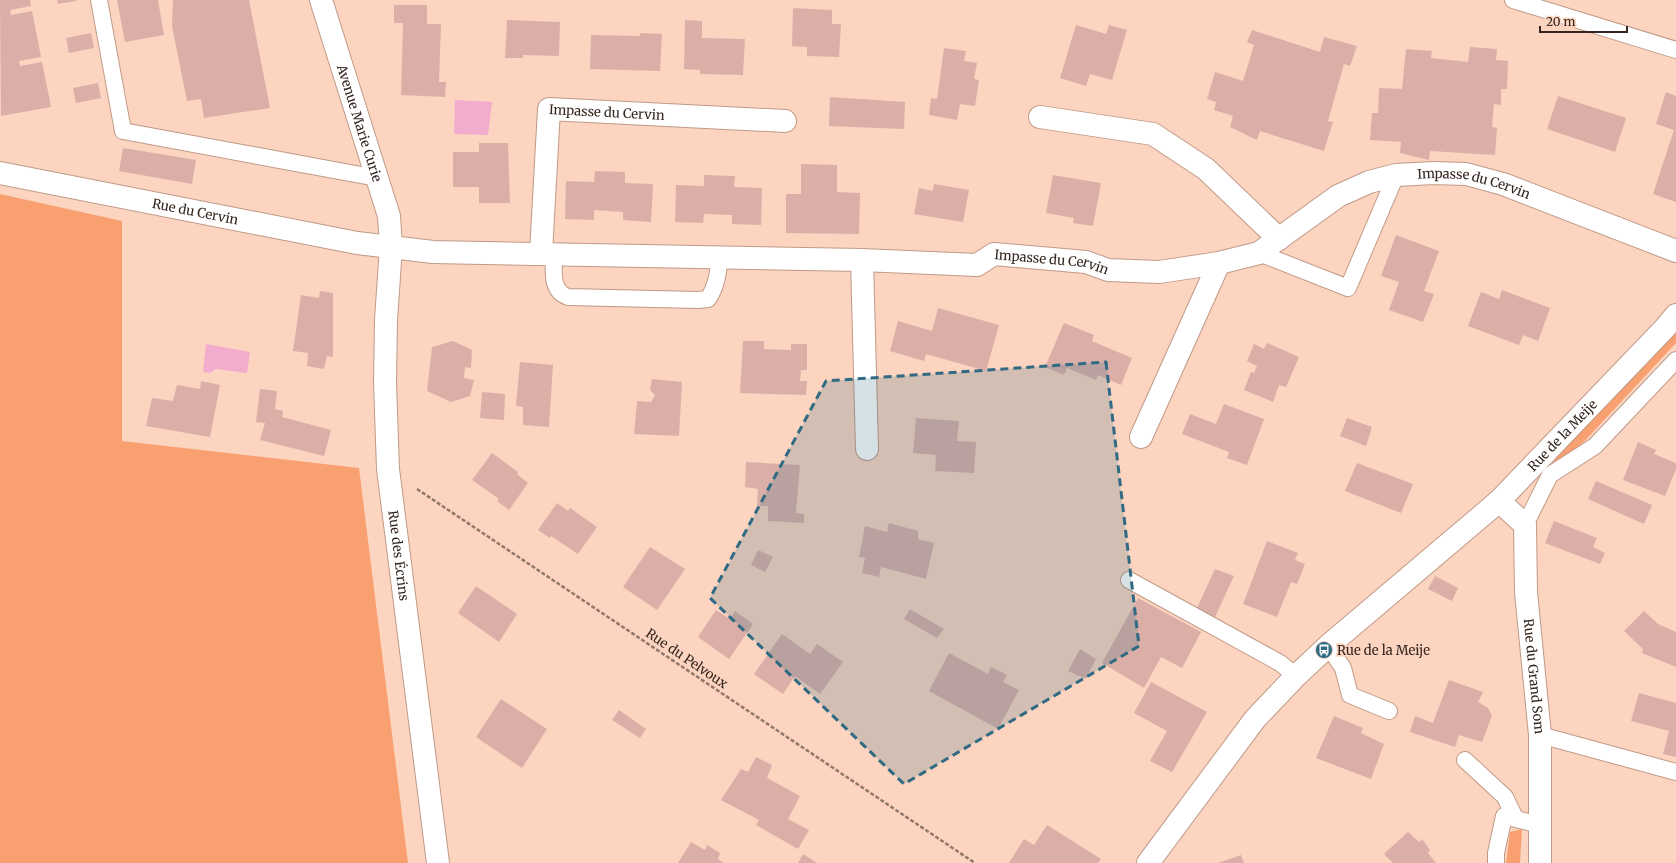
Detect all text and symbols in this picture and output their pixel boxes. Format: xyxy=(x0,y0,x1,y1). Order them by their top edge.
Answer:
scale bar xyxy=(1540,8,1627,34)
text: 20 m xyxy=(1546,14,1575,29)
street label: Avenue Marie Curie xyxy=(333,62,386,184)
street label: Impasse du Cervin xyxy=(548,101,665,124)
street label: Impasse du Cervin xyxy=(1417,165,1533,203)
street label: Rue du Cervin xyxy=(151,195,240,229)
street label: Impasse du Cervin xyxy=(994,246,1111,279)
street label: Rue de la Meije xyxy=(1524,396,1601,475)
street label: Rue des Écrins xyxy=(384,509,413,602)
street label: Rue du Grand Som xyxy=(1520,618,1548,735)
street label: Rue du Pelvoux xyxy=(642,625,731,692)
bus stop icon: Rue de la Meije xyxy=(1314,640,1334,660)
place label: Rue de la Meije xyxy=(1337,642,1430,659)

